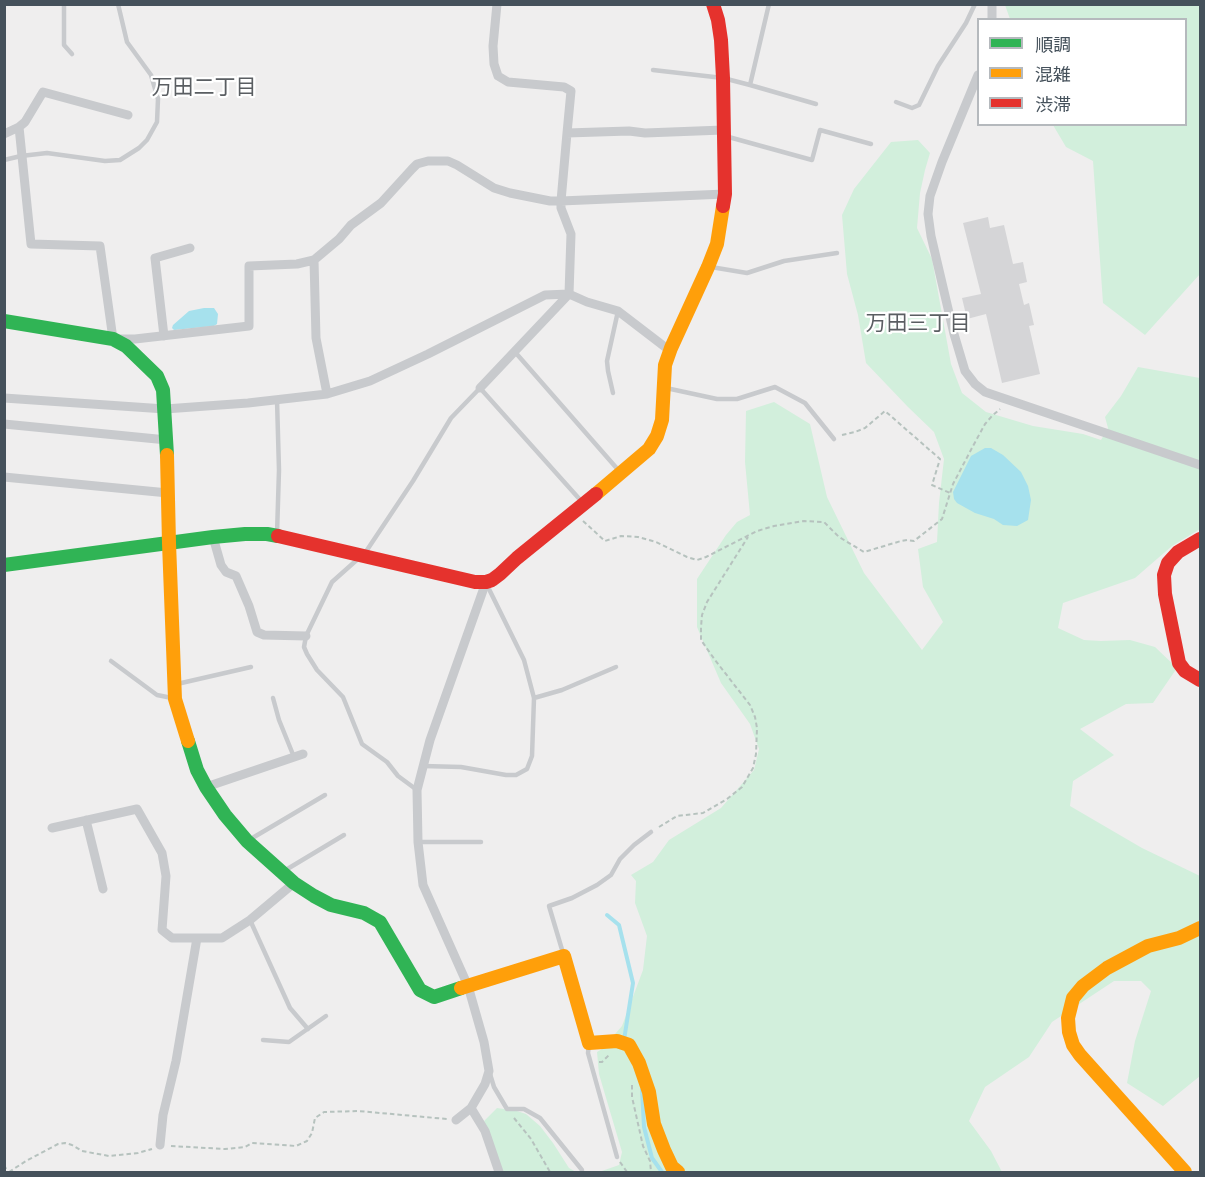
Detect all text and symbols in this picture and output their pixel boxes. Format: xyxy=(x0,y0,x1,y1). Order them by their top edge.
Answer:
legend xyxy=(977,18,1187,126)
text: 順調 xyxy=(1035,34,1071,56)
text: 混雑 xyxy=(1035,64,1071,86)
district label: 万田二丁目 xyxy=(152,75,256,101)
text: 渋滞 xyxy=(1035,94,1071,116)
district label: 万田三丁目 xyxy=(866,311,970,337)

